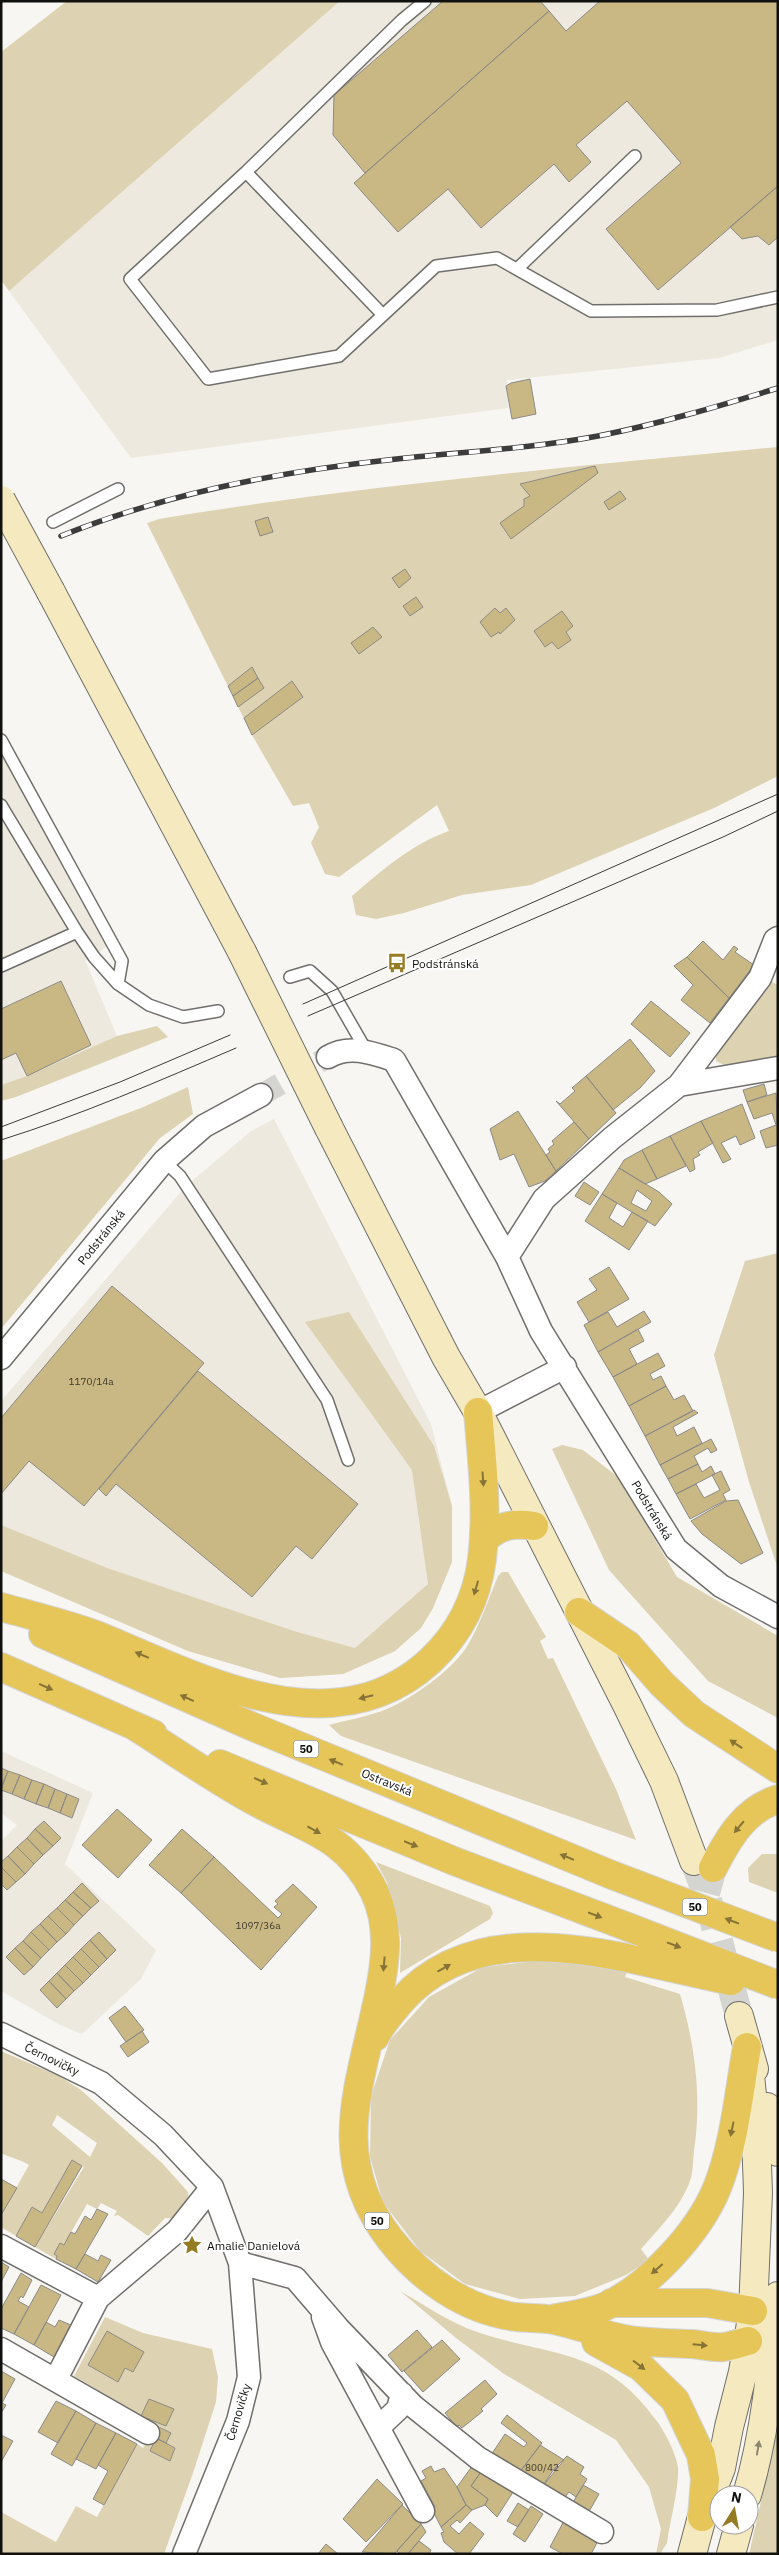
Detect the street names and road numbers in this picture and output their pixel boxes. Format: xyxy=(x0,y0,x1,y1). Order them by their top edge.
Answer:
street label: Podstránská xyxy=(74,1206,128,1268)
street label: Podstránská xyxy=(628,1478,676,1543)
road number: 50 xyxy=(294,1740,318,1758)
street label: Ostravská xyxy=(359,1765,415,1799)
road number: 50 xyxy=(682,1898,708,1915)
street label: Černovičky xyxy=(22,2039,82,2079)
road number: 50 xyxy=(364,2212,390,2230)
street label: Černovičky xyxy=(222,2382,254,2442)

